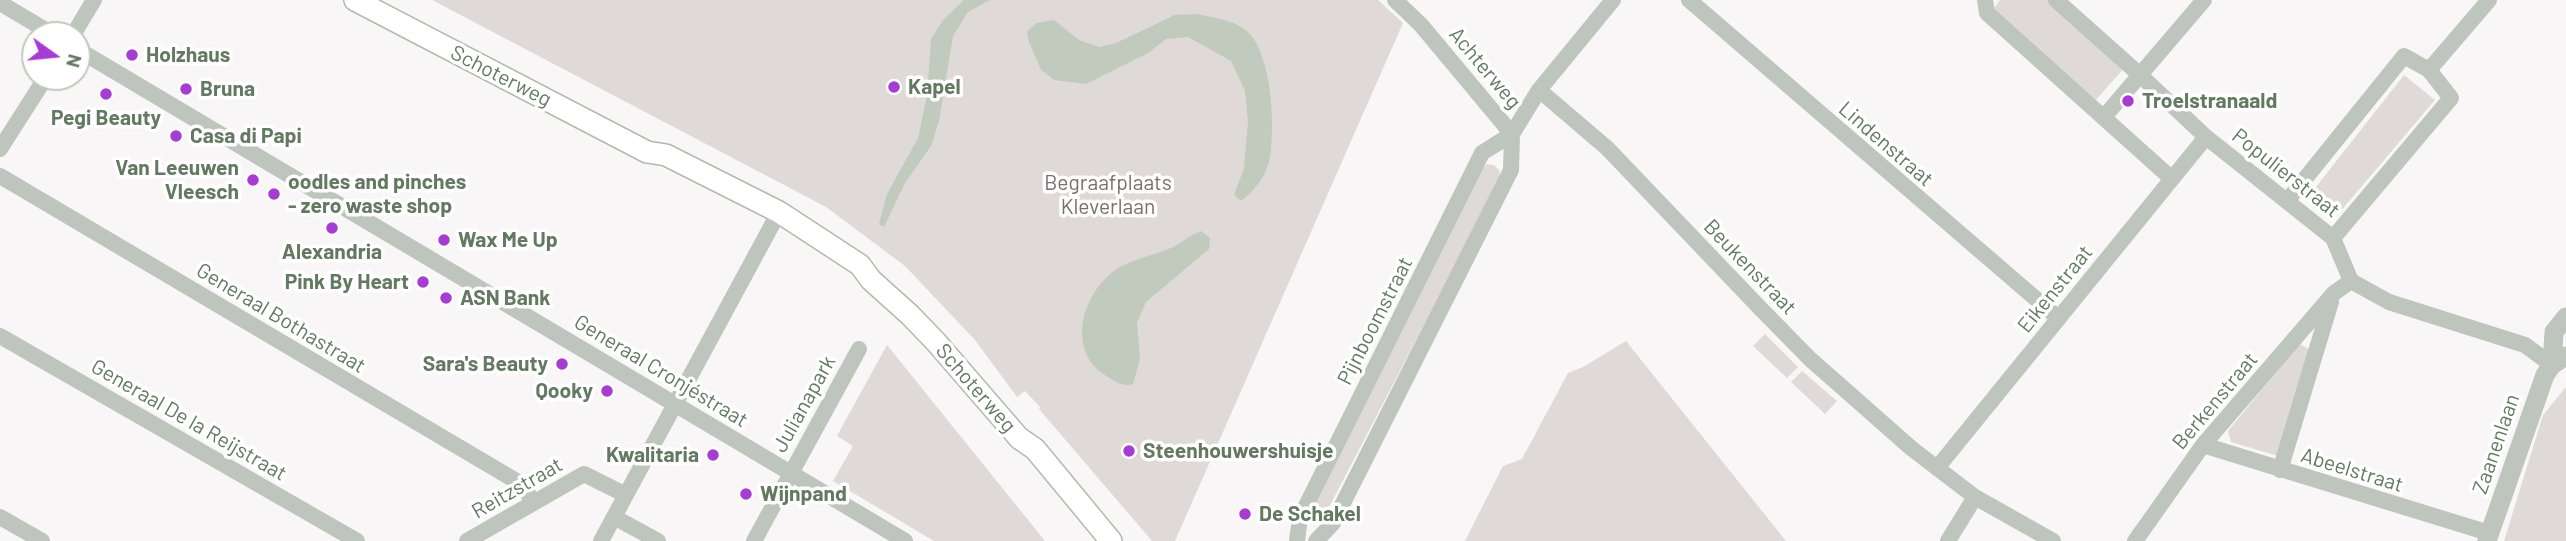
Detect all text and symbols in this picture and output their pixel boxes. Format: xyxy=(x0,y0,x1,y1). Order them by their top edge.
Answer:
north arrow xyxy=(21,21,91,91)
street label: Achterweg xyxy=(1444,22,1526,114)
street label: Schoterweg xyxy=(446,40,556,112)
place label: Holzhaus xyxy=(146,42,230,68)
marker: Holzhaus xyxy=(124,47,140,63)
text: N xyxy=(62,52,88,70)
place label: Kapel xyxy=(908,74,961,100)
place label: Bruna xyxy=(200,76,255,102)
marker: Kapel xyxy=(886,79,902,95)
marker: Bruna xyxy=(178,81,194,97)
marker: Pegi Beauty xyxy=(98,86,114,102)
place label: Troelstranaald xyxy=(2142,88,2277,114)
marker: Troelstranaald xyxy=(2120,93,2136,109)
street label: Lindenstraat xyxy=(1834,96,1938,192)
place label: Pegi Beauty xyxy=(51,105,161,131)
place label: Casa di Papi xyxy=(190,123,302,149)
street label: Populierstraat xyxy=(2227,123,2345,223)
marker: Casa di Papi xyxy=(168,128,184,144)
place label: Van Leeuwen Vleesch xyxy=(115,155,239,205)
place label: oodles and pinches - zero waste shop xyxy=(288,169,466,219)
park label: Begraafplaats Kleverlaan xyxy=(1044,170,1172,220)
marker: Van Leeuwen Vleesch xyxy=(245,172,261,188)
marker: oodles and pinches - zero waste shop xyxy=(266,186,282,202)
street label: Beukenstraat xyxy=(1698,214,1802,320)
marker: Alexandria xyxy=(324,220,340,236)
place label: Wax Me Up xyxy=(458,227,558,253)
marker: Wax Me Up xyxy=(436,232,452,248)
place label: Alexandria xyxy=(282,239,382,265)
street label: Eikenstraat xyxy=(2012,240,2098,338)
street label: Pijnboomstraat xyxy=(1332,253,1418,389)
street label: Generaal Bothastraat xyxy=(192,257,370,379)
place label: Pink By Heart xyxy=(285,269,409,295)
marker: Pink By Heart xyxy=(415,274,431,290)
place label: ASN Bank xyxy=(460,285,551,311)
marker: ASN Bank xyxy=(438,290,454,306)
street label: Generaal Cronjéstraat xyxy=(570,309,752,433)
street label: Schoterweg xyxy=(931,338,1021,438)
street label: Berkenstraat xyxy=(2167,347,2263,455)
place label: Sara's Beauty xyxy=(423,351,548,377)
street label: Julianapark xyxy=(767,351,841,457)
street label: Generaal De la Reijstraat xyxy=(87,354,291,486)
marker: Sara's Beauty xyxy=(554,356,570,372)
place label: Qooky xyxy=(535,378,593,404)
marker: Qooky xyxy=(599,383,615,399)
street label: Zaanenlaan xyxy=(2467,391,2525,497)
place label: Steenhouwershuisje xyxy=(1143,438,1334,464)
place label: Kwalitaria xyxy=(606,442,699,468)
marker: Steenhouwershuisje xyxy=(1121,443,1137,459)
street label: Abeelstraat xyxy=(2298,443,2406,497)
marker: Kwalitaria xyxy=(705,447,721,463)
street label: Reitzstraat xyxy=(467,452,567,524)
place label: Wijnpand xyxy=(760,481,847,507)
marker: Wijnpand xyxy=(738,486,754,502)
place label: De Schakel xyxy=(1259,501,1361,527)
marker: De Schakel xyxy=(1237,506,1253,522)

